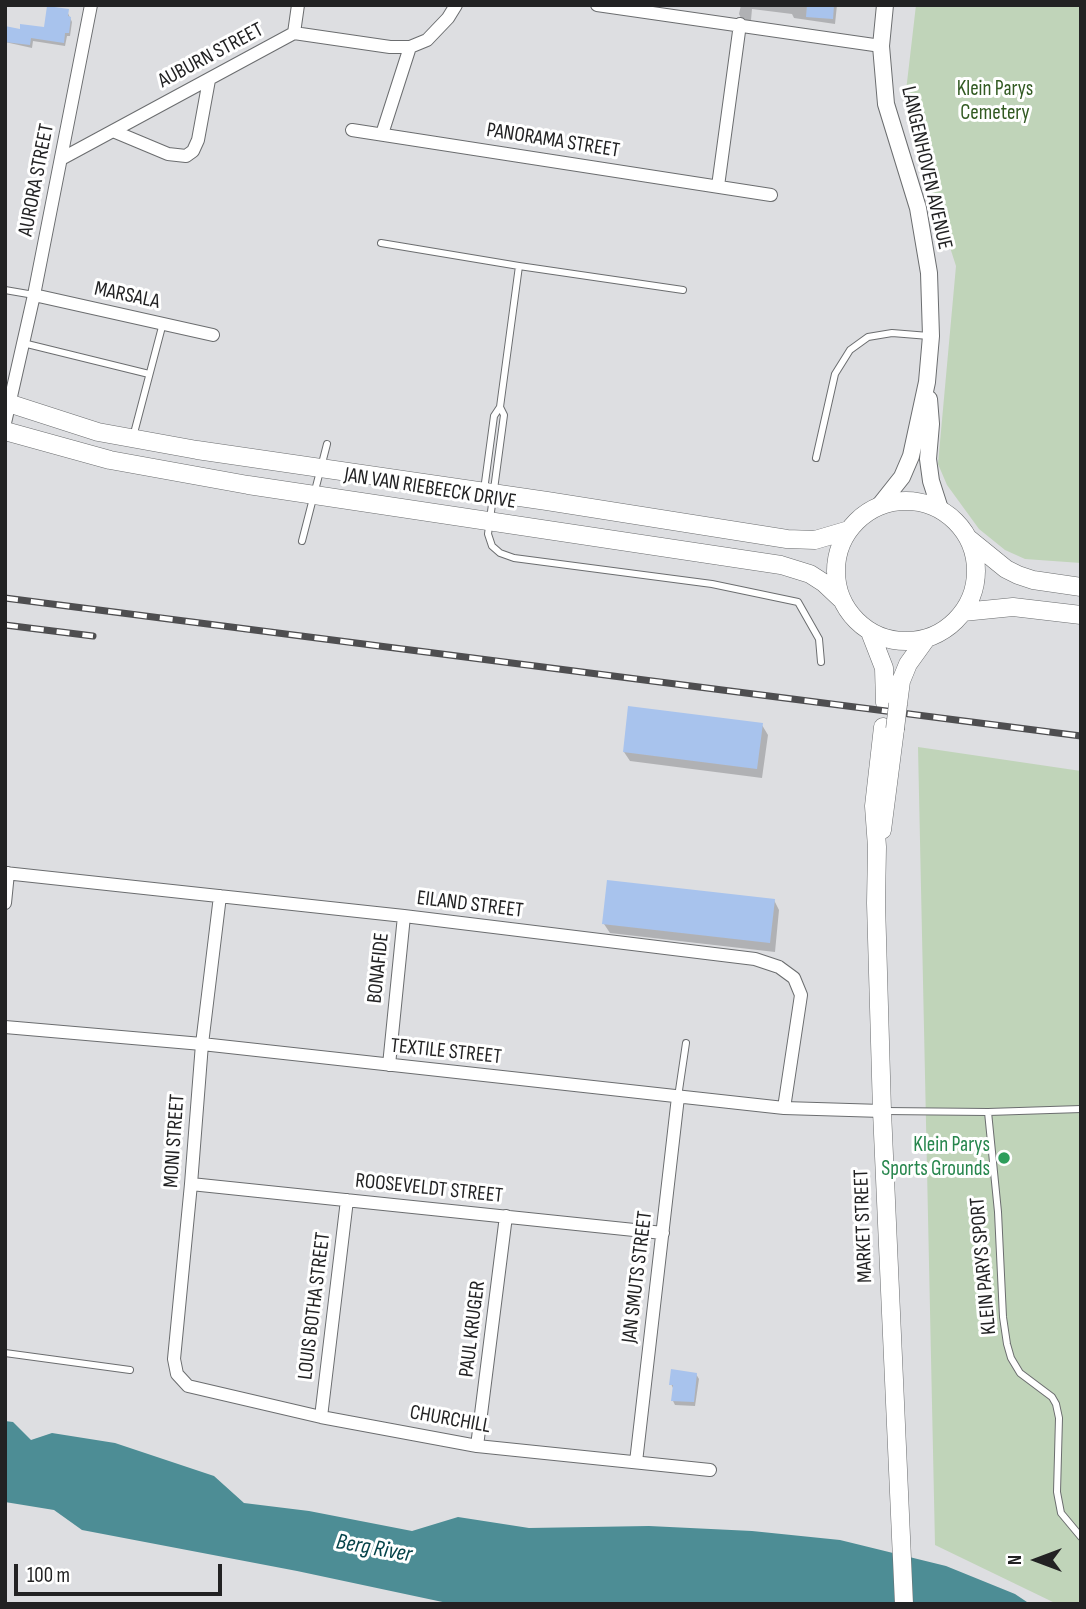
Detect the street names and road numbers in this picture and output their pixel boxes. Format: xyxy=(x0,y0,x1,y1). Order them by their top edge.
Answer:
street label: AUBURN STREET xyxy=(154,18,268,94)
street label: LANGENHOVEN AVENUE xyxy=(895,84,957,252)
street label: PANORAMA STREET xyxy=(485,118,621,164)
street label: AURORA STREET xyxy=(14,122,60,238)
street label: MARSALA xyxy=(92,277,162,315)
street label: JAN VAN RIEBEECK DRIVE xyxy=(342,463,518,515)
street label: EILAND STREET xyxy=(415,886,525,924)
street label: BONAFIDE xyxy=(363,931,395,1005)
street label: TEXTILE STREET xyxy=(389,1034,503,1070)
street label: MONI STREET xyxy=(159,1093,191,1189)
street label: ROOSEVELDT STREET xyxy=(354,1169,504,1209)
street label: MARKET STREET xyxy=(849,1169,879,1283)
street label: KLEIN PARYS SPORT xyxy=(965,1196,1003,1336)
street label: JAN SMUTS STREET xyxy=(617,1210,659,1344)
street label: LOUIS BOTHA STREET xyxy=(293,1231,337,1381)
street label: PAUL KRUGER xyxy=(455,1279,491,1379)
street label: CHURCHILL xyxy=(408,1401,492,1439)

